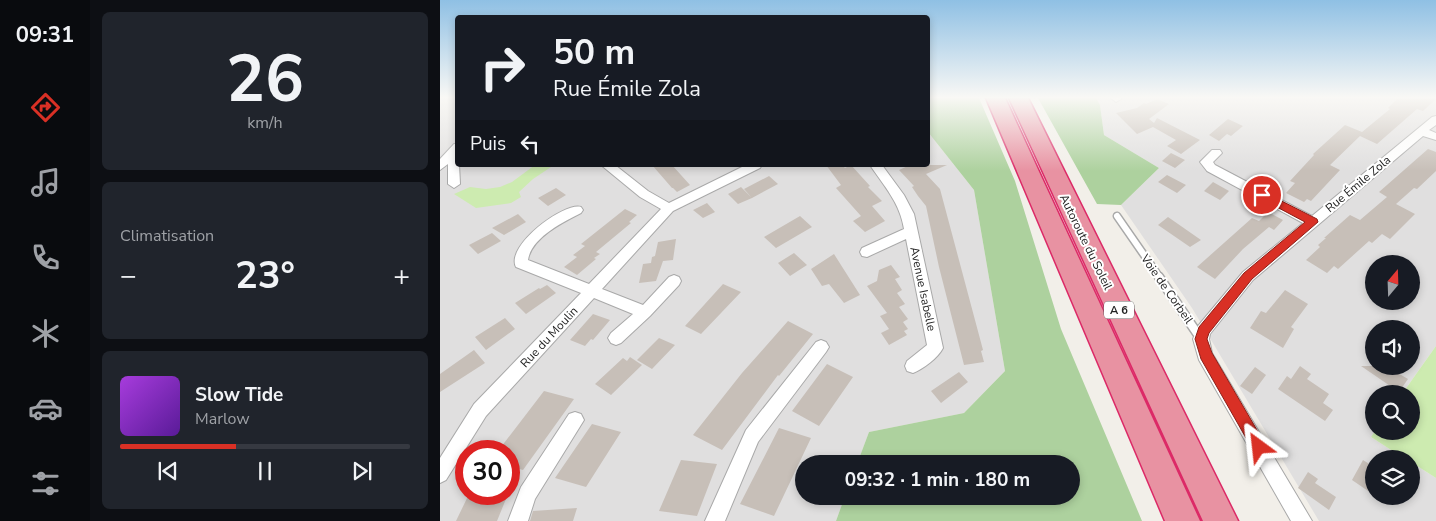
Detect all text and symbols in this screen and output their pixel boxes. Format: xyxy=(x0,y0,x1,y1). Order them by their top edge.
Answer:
text: 09:31 xyxy=(16,20,74,50)
text: 50 m xyxy=(553,29,635,76)
text: 26 xyxy=(226,35,304,124)
icon: right xyxy=(470,35,535,100)
text: Rue Émile Zola xyxy=(553,74,701,104)
icon: directions xyxy=(28,90,63,125)
text: km/h xyxy=(247,112,283,134)
icon: left xyxy=(516,130,544,158)
text: Puis xyxy=(470,131,506,157)
street label: Rue Émile Zola xyxy=(1322,152,1394,216)
icon: music xyxy=(28,165,63,200)
pin xyxy=(1241,174,1283,216)
icon: arrive xyxy=(1248,181,1276,209)
street label: Autoroute du Soleil xyxy=(1056,191,1116,293)
text: Climatisation xyxy=(120,225,214,247)
icon: phone xyxy=(28,240,63,275)
street label: Avenue Isabelle xyxy=(906,245,940,333)
text: 23° xyxy=(235,250,295,301)
street label: Voie de Corbeil xyxy=(1137,250,1197,327)
north arrow xyxy=(1365,255,1420,310)
map controls xyxy=(1365,255,1420,505)
text: − xyxy=(120,257,137,295)
text: + xyxy=(393,257,410,295)
road number: A 6 xyxy=(1104,302,1134,318)
street label: Rue du Moulin xyxy=(517,303,581,371)
icon: climate xyxy=(28,316,63,351)
button: sound xyxy=(1365,320,1420,375)
text: Slow Tide xyxy=(195,382,283,408)
button: search xyxy=(1365,385,1420,440)
icon: car xyxy=(28,391,63,426)
text: Marlow xyxy=(195,408,250,430)
position arrow xyxy=(1232,420,1284,472)
speed limit sign: 30 xyxy=(455,440,520,505)
button: layers xyxy=(1365,450,1420,505)
icon: previous xyxy=(154,457,182,485)
icon: pause xyxy=(251,457,279,485)
icon: next xyxy=(348,457,376,485)
icon: filters xyxy=(28,466,63,501)
text: 09:32 · 1 min · 180 m xyxy=(845,467,1030,493)

